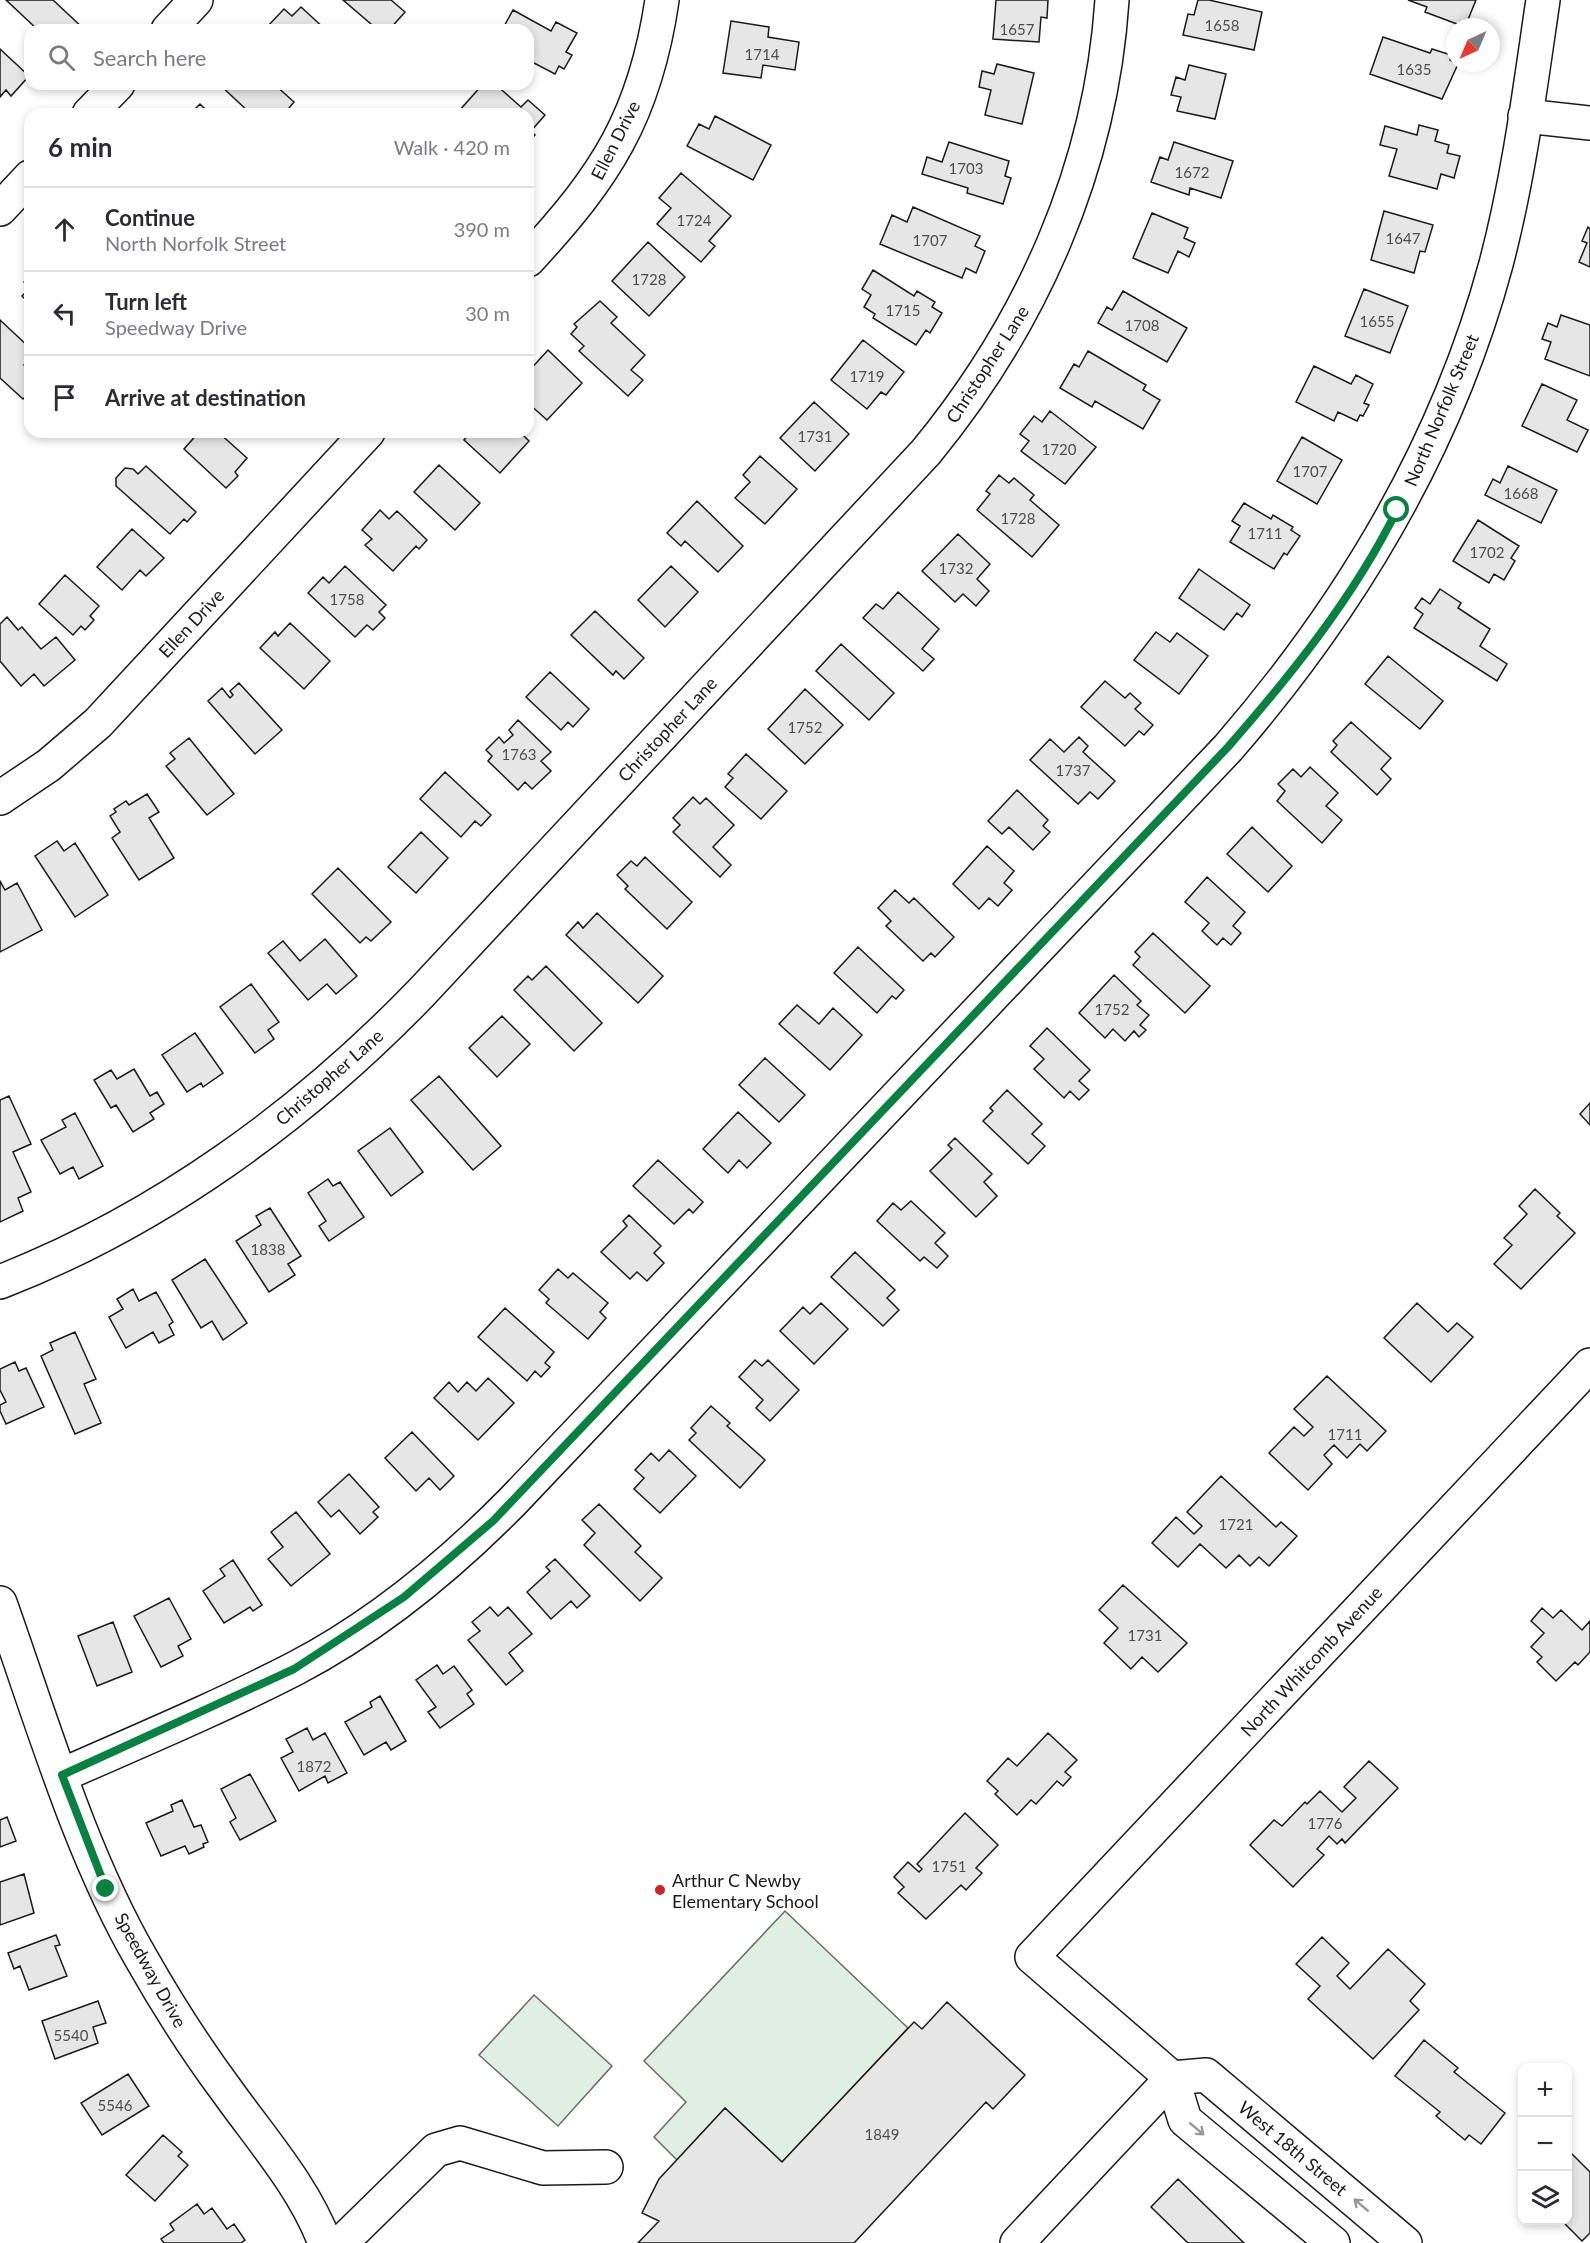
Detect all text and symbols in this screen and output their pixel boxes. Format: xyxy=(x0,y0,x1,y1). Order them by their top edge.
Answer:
house number: 1658 xyxy=(1205,16,1239,34)
north arrow xyxy=(1446,18,1500,72)
house number: 1657 xyxy=(1000,20,1035,38)
search box xyxy=(24,24,534,90)
icon: search xyxy=(45,41,78,74)
text: Search here xyxy=(93,44,206,71)
house number: 1714 xyxy=(745,45,780,63)
house number: 1635 xyxy=(1397,60,1431,78)
street label: Ellen Drive xyxy=(586,97,644,183)
text: 6 min xyxy=(48,131,112,163)
text: Walk · 420 m xyxy=(394,135,510,159)
house number: 1703 xyxy=(949,159,983,177)
house number: 1672 xyxy=(1175,163,1209,181)
text: Continue xyxy=(105,204,195,231)
house number: 1724 xyxy=(677,211,712,229)
icon: ahead xyxy=(48,213,81,246)
text: 390 m xyxy=(454,217,510,241)
house number: 1647 xyxy=(1386,229,1421,247)
text: North Norfolk Street xyxy=(105,231,286,255)
house number: 1707 xyxy=(913,231,948,249)
house number: 1728 xyxy=(632,270,666,288)
text: Turn left xyxy=(105,288,187,315)
icon: left xyxy=(48,297,81,330)
text: 30 m xyxy=(465,301,510,325)
house number: 1715 xyxy=(886,301,920,319)
street label: Christopher Lane xyxy=(941,301,1033,427)
house number: 1655 xyxy=(1360,312,1394,330)
text: Speedway Drive xyxy=(105,315,247,339)
house number: 1708 xyxy=(1125,316,1159,334)
street label: North Norfolk Street xyxy=(1399,330,1483,489)
house number: 1719 xyxy=(850,367,884,385)
icon: arrive xyxy=(48,381,81,414)
text: Arrive at destination xyxy=(105,384,306,411)
house number: 1731 xyxy=(798,427,832,445)
house number: 1720 xyxy=(1042,440,1077,458)
house number: 1707 xyxy=(1293,462,1328,480)
house number: 1668 xyxy=(1504,484,1538,502)
route start xyxy=(1383,496,1409,522)
house number: 1728 xyxy=(1001,509,1035,527)
house number: 1711 xyxy=(1248,524,1282,542)
house number: 1702 xyxy=(1470,543,1504,561)
house number: 1732 xyxy=(939,559,973,577)
street label: Ellen Drive xyxy=(154,584,228,662)
house number: 1758 xyxy=(330,590,364,608)
street label: Christopher Lane xyxy=(613,672,721,786)
house number: 1752 xyxy=(788,718,822,736)
house number: 1763 xyxy=(502,745,536,763)
house number: 1737 xyxy=(1056,761,1091,779)
house number: 1752 xyxy=(1095,1000,1129,1018)
street label: Christopher Lane xyxy=(271,1024,387,1130)
house number: 1838 xyxy=(251,1240,285,1258)
house number: 1711 xyxy=(1328,1425,1362,1443)
house number: 1721 xyxy=(1219,1515,1253,1533)
street label: North Whitcomb Avenue xyxy=(1236,1581,1386,1741)
house number: 1731 xyxy=(1128,1626,1162,1644)
house number: 1872 xyxy=(297,1757,331,1775)
house number: 1776 xyxy=(1308,1814,1343,1832)
house number: 1751 xyxy=(932,1857,966,1875)
place label: Arthur C Newby Elementary School xyxy=(672,1869,819,1912)
route end xyxy=(92,1875,118,1901)
marker: Arthur C Newby Elementary School xyxy=(653,1883,667,1897)
street label: Speedway Drive xyxy=(110,1909,192,2031)
house number: 5540 xyxy=(54,2026,89,2044)
map controls xyxy=(1518,2063,1572,2225)
button: + xyxy=(1518,2063,1572,2117)
house number: 5546 xyxy=(98,2096,133,2114)
street label: West 18th Street xyxy=(1234,2096,1352,2200)
button: − xyxy=(1518,2117,1572,2171)
one-way arrow xyxy=(1189,2123,1205,2136)
house number: 1849 xyxy=(865,2125,899,2143)
button: layers xyxy=(1518,2171,1572,2225)
one-way arrow xyxy=(1353,2199,1369,2212)

